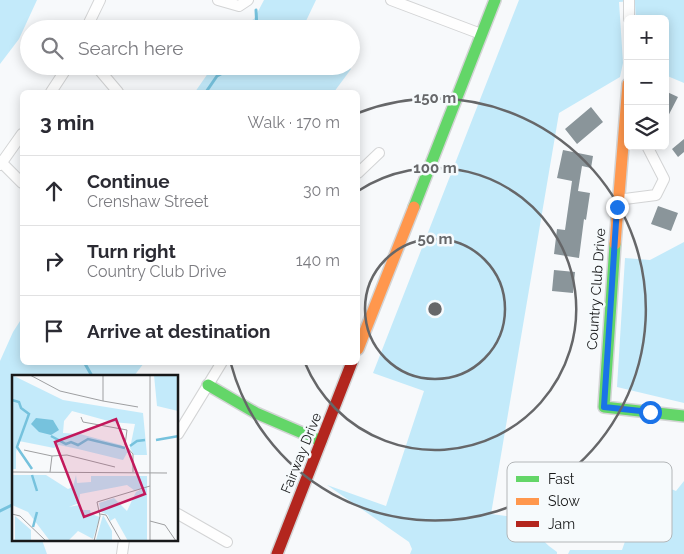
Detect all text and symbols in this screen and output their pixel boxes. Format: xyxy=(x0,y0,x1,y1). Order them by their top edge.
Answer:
map controls xyxy=(624,15,669,150)
button: + xyxy=(624,15,669,60)
search box xyxy=(20,20,360,75)
icon: search xyxy=(38,34,66,62)
text: Search here xyxy=(78,37,184,59)
button: − xyxy=(624,60,669,105)
text: 150 m xyxy=(414,89,456,107)
button: layers xyxy=(624,105,669,150)
text: 3 min xyxy=(40,110,94,135)
text: Walk · 170 m xyxy=(248,113,340,132)
text: 100 m xyxy=(413,159,457,177)
text: Continue xyxy=(87,170,170,192)
icon: ahead xyxy=(40,177,68,205)
text: 30 m xyxy=(303,181,340,200)
text: Crenshaw Street xyxy=(87,192,209,211)
route end xyxy=(606,196,629,219)
street label: Country Club Drive xyxy=(584,228,608,350)
text: 50 m xyxy=(417,230,453,248)
text: Turn right xyxy=(87,240,176,262)
icon: right xyxy=(40,247,68,275)
text: 140 m xyxy=(296,251,340,270)
text: Country Club Drive xyxy=(87,262,227,281)
centre of rings xyxy=(426,300,444,318)
icon: arrive xyxy=(40,317,68,345)
text: Arrive at destination xyxy=(87,320,271,342)
inset map xyxy=(12,375,179,542)
route start xyxy=(639,401,662,424)
street label: Fairway Drive xyxy=(278,410,324,496)
legend xyxy=(507,462,672,542)
text: Fast xyxy=(548,471,575,487)
text: Slow xyxy=(548,493,580,509)
text: Jam xyxy=(548,516,575,532)

